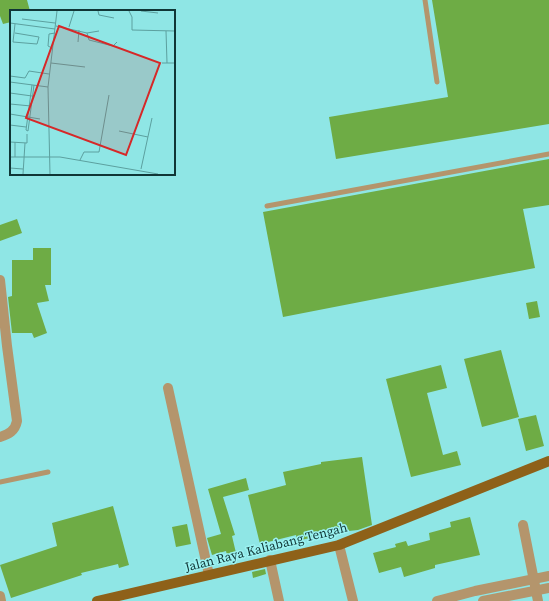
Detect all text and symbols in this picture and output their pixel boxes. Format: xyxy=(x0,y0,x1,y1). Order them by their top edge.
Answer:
inset map xyxy=(10,10,175,175)
street label: Jalan Raya Kaliabang Tengah xyxy=(182,519,349,576)

